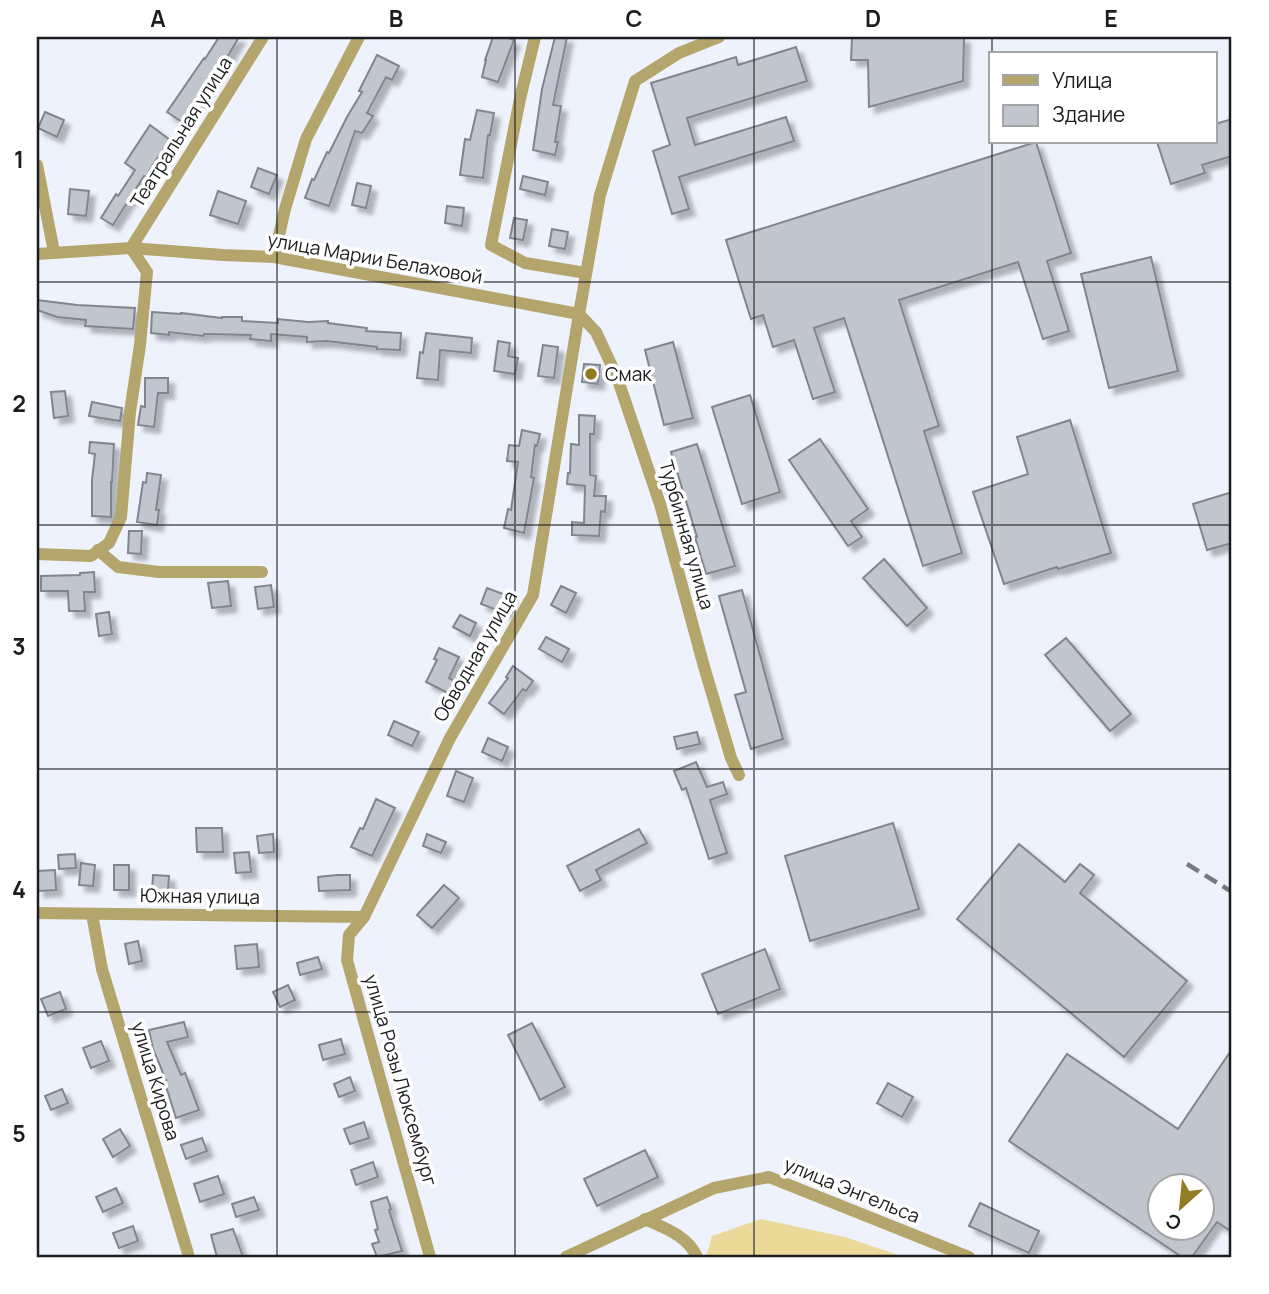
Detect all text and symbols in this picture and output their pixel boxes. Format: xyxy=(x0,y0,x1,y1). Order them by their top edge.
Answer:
text: A xyxy=(150,2,166,34)
text: B xyxy=(389,2,403,34)
text: C xyxy=(626,2,643,34)
text: D xyxy=(865,2,881,34)
text: E xyxy=(1104,2,1118,34)
street label: Театральная улица xyxy=(124,52,238,212)
legend xyxy=(989,52,1216,144)
text: Улица xyxy=(1052,66,1112,94)
text: Здание xyxy=(1052,100,1125,128)
text: 1 xyxy=(14,143,24,175)
street label: улица Марии Белаховой xyxy=(265,226,485,290)
place label: Смак xyxy=(605,361,652,387)
marker: Смак xyxy=(583,366,599,382)
text: 2 xyxy=(12,387,26,419)
street label: Турбинная улица xyxy=(653,457,721,613)
street label: Обводная улица xyxy=(427,586,523,726)
text: 3 xyxy=(12,630,26,662)
text: 4 xyxy=(12,873,26,905)
street label: Южная улица xyxy=(140,882,260,910)
street label: улица Розы Люксембург xyxy=(358,971,444,1189)
street label: улица Кирова xyxy=(126,1018,186,1144)
text: 5 xyxy=(12,1117,26,1149)
street label: улица Энгельса xyxy=(780,1151,924,1229)
north arrow xyxy=(1146,1172,1216,1242)
text: С xyxy=(1161,1207,1185,1237)

